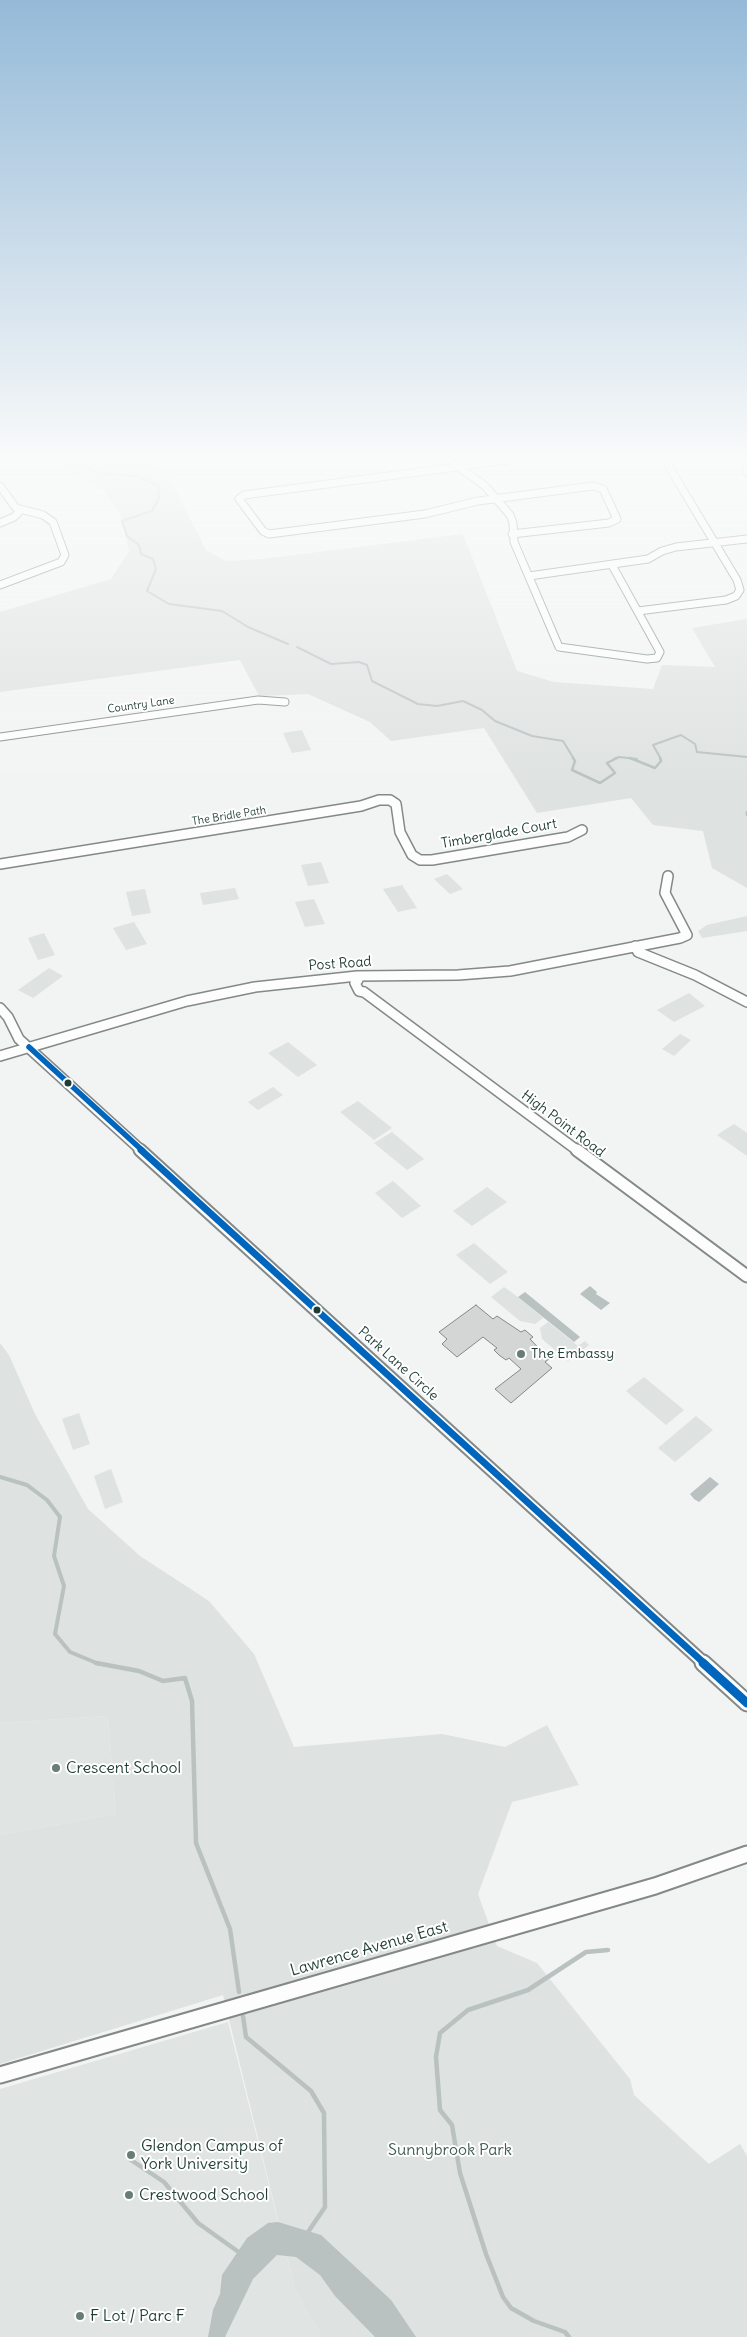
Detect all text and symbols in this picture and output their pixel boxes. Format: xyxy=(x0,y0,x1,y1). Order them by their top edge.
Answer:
street label: Country Lane xyxy=(107,694,175,716)
street label: The Bridle Path xyxy=(191,804,267,828)
street label: Timberglade Court xyxy=(440,816,558,852)
street label: Post Road xyxy=(308,953,372,975)
unlabelled marker xyxy=(63,1078,73,1088)
street label: High Point Road xyxy=(518,1087,608,1161)
unlabelled marker xyxy=(312,1305,322,1315)
street label: Park Lane Circle xyxy=(354,1323,442,1405)
place label: The Embassy xyxy=(531,1346,614,1362)
marker: The Embassy xyxy=(515,1348,527,1360)
place label: Crescent School xyxy=(66,1758,181,1778)
marker: Crescent School xyxy=(50,1762,62,1774)
street label: Lawrence Avenue East xyxy=(288,1917,450,1981)
place label: Glendon Campus of York University xyxy=(141,2136,283,2174)
park label: Sunnybrook Park xyxy=(388,2140,512,2160)
marker: Glendon Campus of York University xyxy=(125,2149,137,2161)
place label: Crestwood School xyxy=(139,2185,268,2205)
marker: Crestwood School xyxy=(123,2189,135,2201)
place label: F Lot / Parc F xyxy=(90,2306,185,2326)
marker: F Lot / Parc F xyxy=(74,2310,86,2322)

